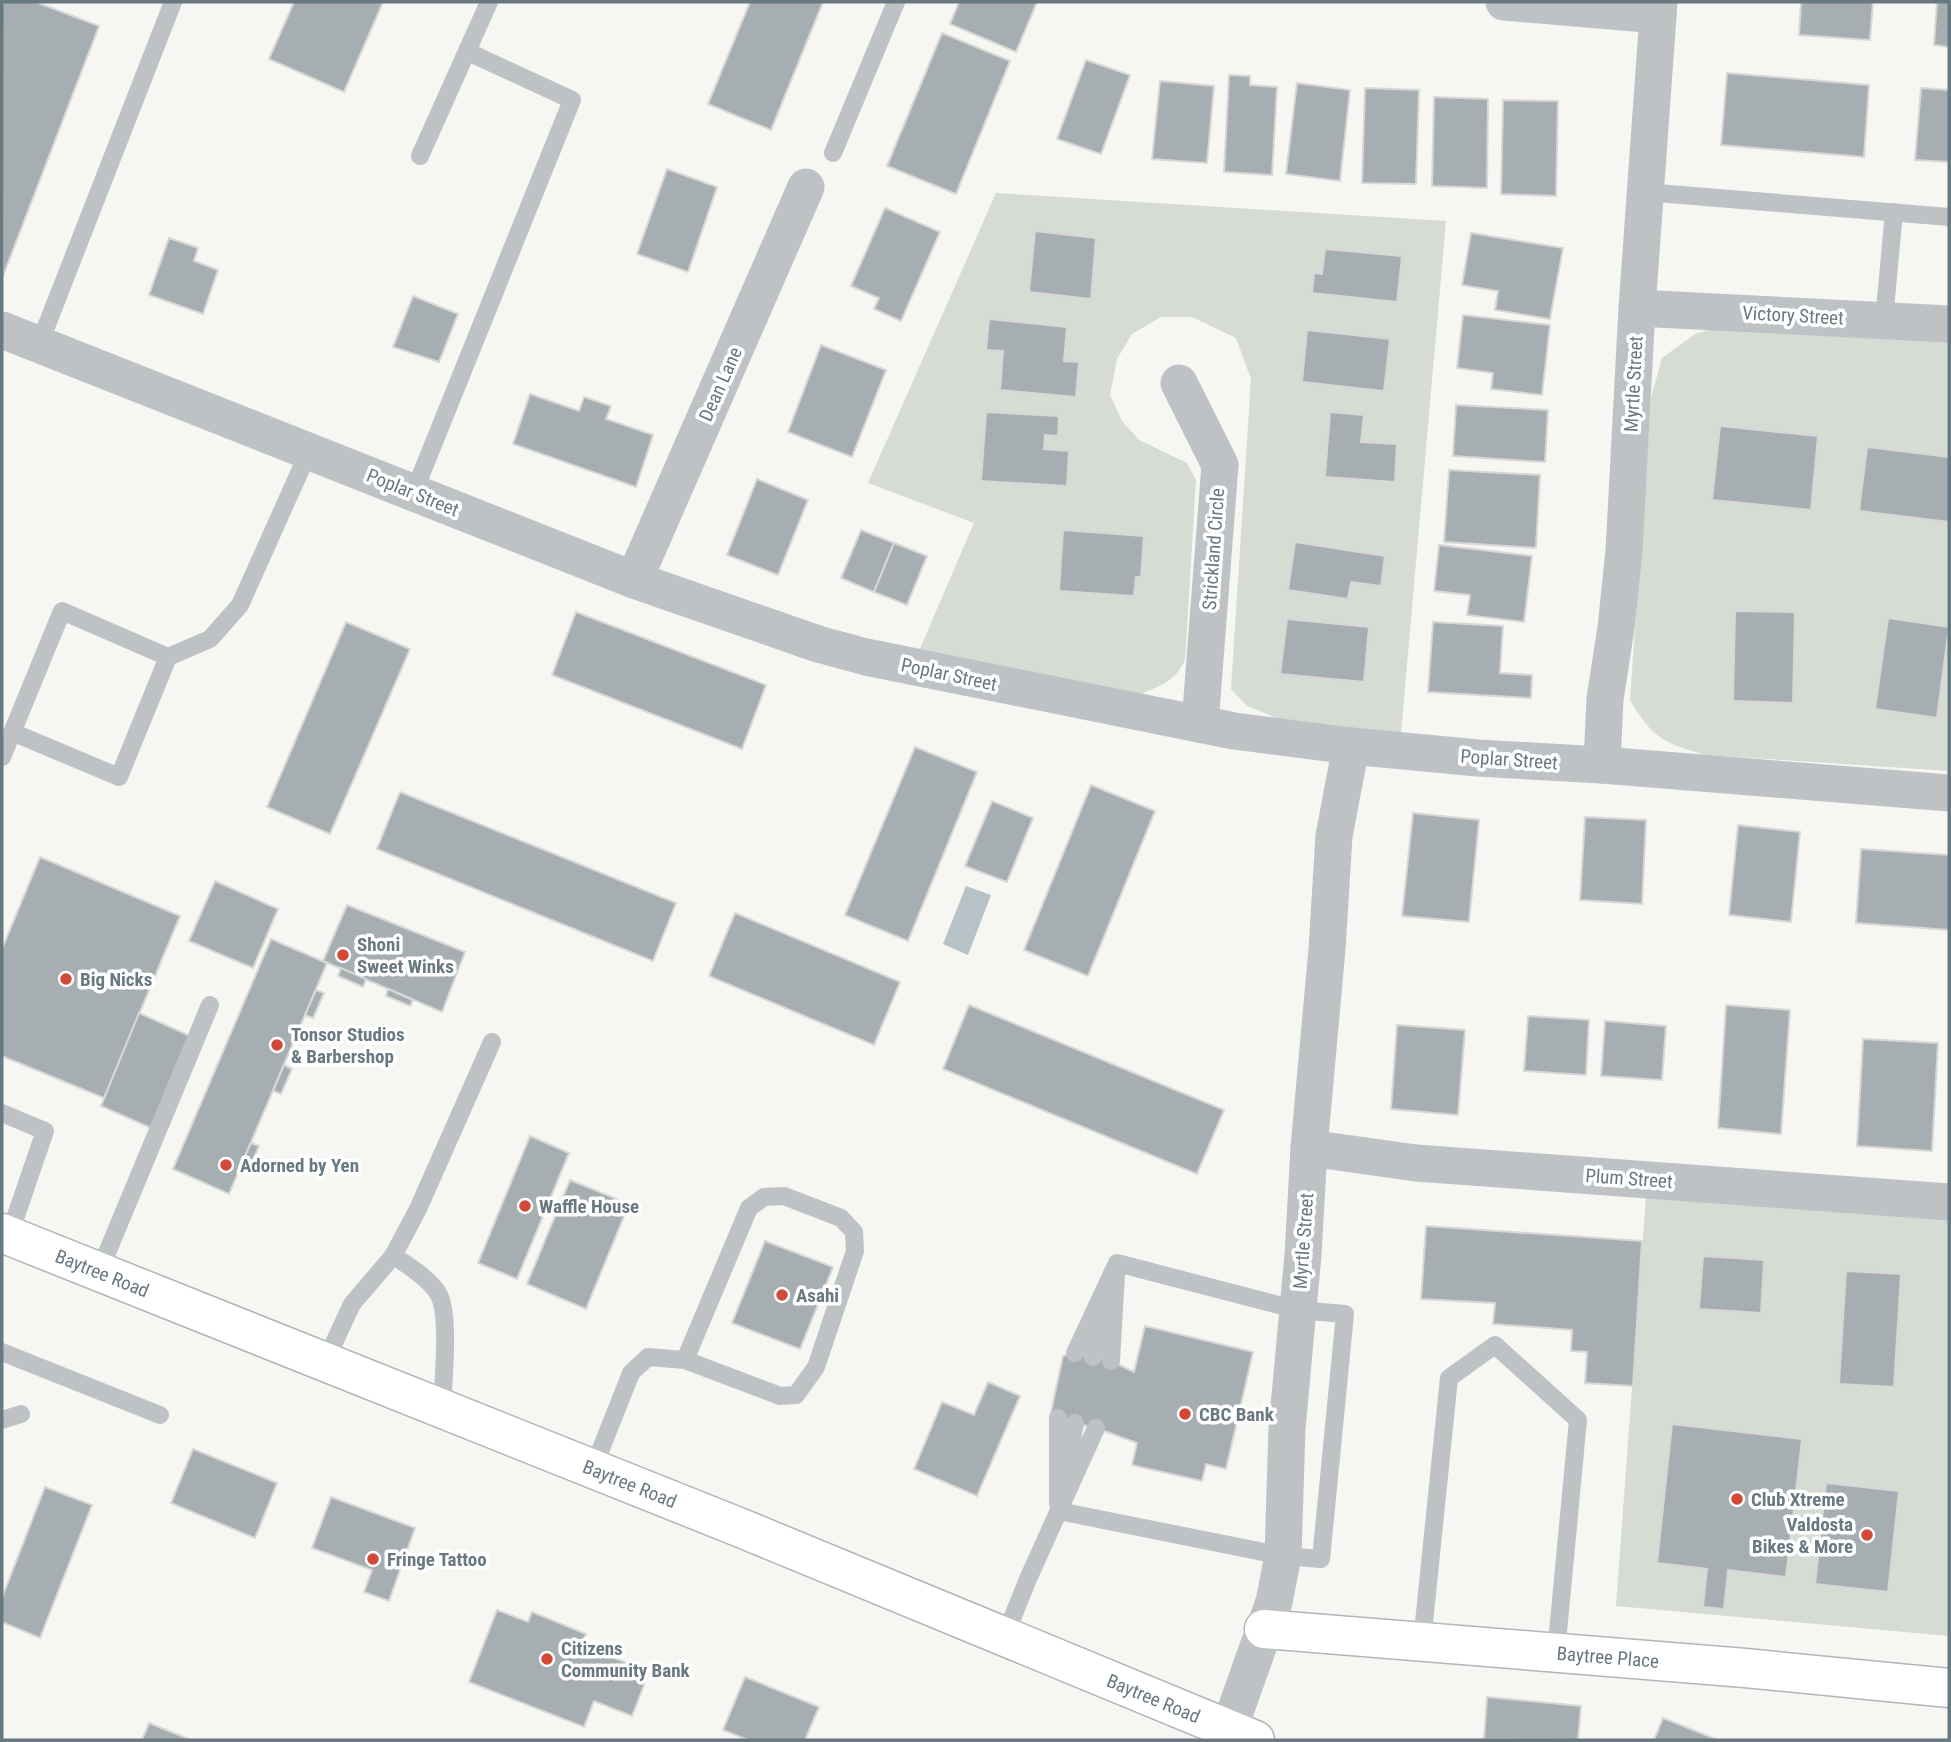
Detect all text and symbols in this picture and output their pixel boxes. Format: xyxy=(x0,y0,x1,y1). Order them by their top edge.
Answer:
street label: Victory Street xyxy=(1742,301,1844,330)
street label: Myrtle Street xyxy=(1619,335,1648,433)
street label: Dean Lane xyxy=(694,344,747,425)
street label: Poplar Street xyxy=(363,464,462,521)
street label: Strickland Circle xyxy=(1198,487,1229,611)
street label: Poplar Street xyxy=(899,653,999,696)
street label: Poplar Street xyxy=(1460,745,1558,774)
place label: Shoni Sweet Winks xyxy=(357,933,454,978)
marker: Shoni Sweet Winks xyxy=(335,947,351,963)
place label: Big Nicks xyxy=(80,968,152,991)
marker: Big Nicks xyxy=(58,971,74,987)
place label: Tonsor Studios & Barbershop xyxy=(291,1023,405,1068)
marker: Tonsor Studios & Barbershop xyxy=(269,1037,285,1053)
place label: Adorned by Yen xyxy=(240,1154,359,1177)
marker: Adorned by Yen xyxy=(218,1157,234,1173)
street label: Plum Street xyxy=(1585,1164,1673,1193)
street label: Myrtle Street xyxy=(1289,1192,1318,1290)
place label: Waffle House xyxy=(539,1195,639,1218)
marker: Waffle House xyxy=(517,1198,533,1214)
street label: Baytree Road xyxy=(52,1244,152,1303)
place label: Asahi xyxy=(796,1284,839,1307)
marker: Asahi xyxy=(774,1287,790,1303)
place label: CBC Bank xyxy=(1199,1403,1275,1426)
marker: CBC Bank xyxy=(1177,1406,1193,1422)
street label: Baytree Road xyxy=(579,1455,680,1513)
place label: Club Xtreme xyxy=(1751,1488,1845,1511)
marker: Club Xtreme xyxy=(1729,1491,1745,1507)
place label: Valdosta Bikes & More xyxy=(1752,1513,1853,1558)
marker: Valdosta Bikes & More xyxy=(1859,1527,1875,1543)
place label: Fringe Tattoo xyxy=(387,1548,487,1571)
marker: Fringe Tattoo xyxy=(365,1551,381,1567)
place label: Citizens Community Bank xyxy=(561,1637,691,1682)
street label: Baytree Place xyxy=(1556,1642,1660,1673)
marker: Citizens Community Bank xyxy=(539,1651,555,1667)
street label: Baytree Road xyxy=(1103,1669,1203,1728)

